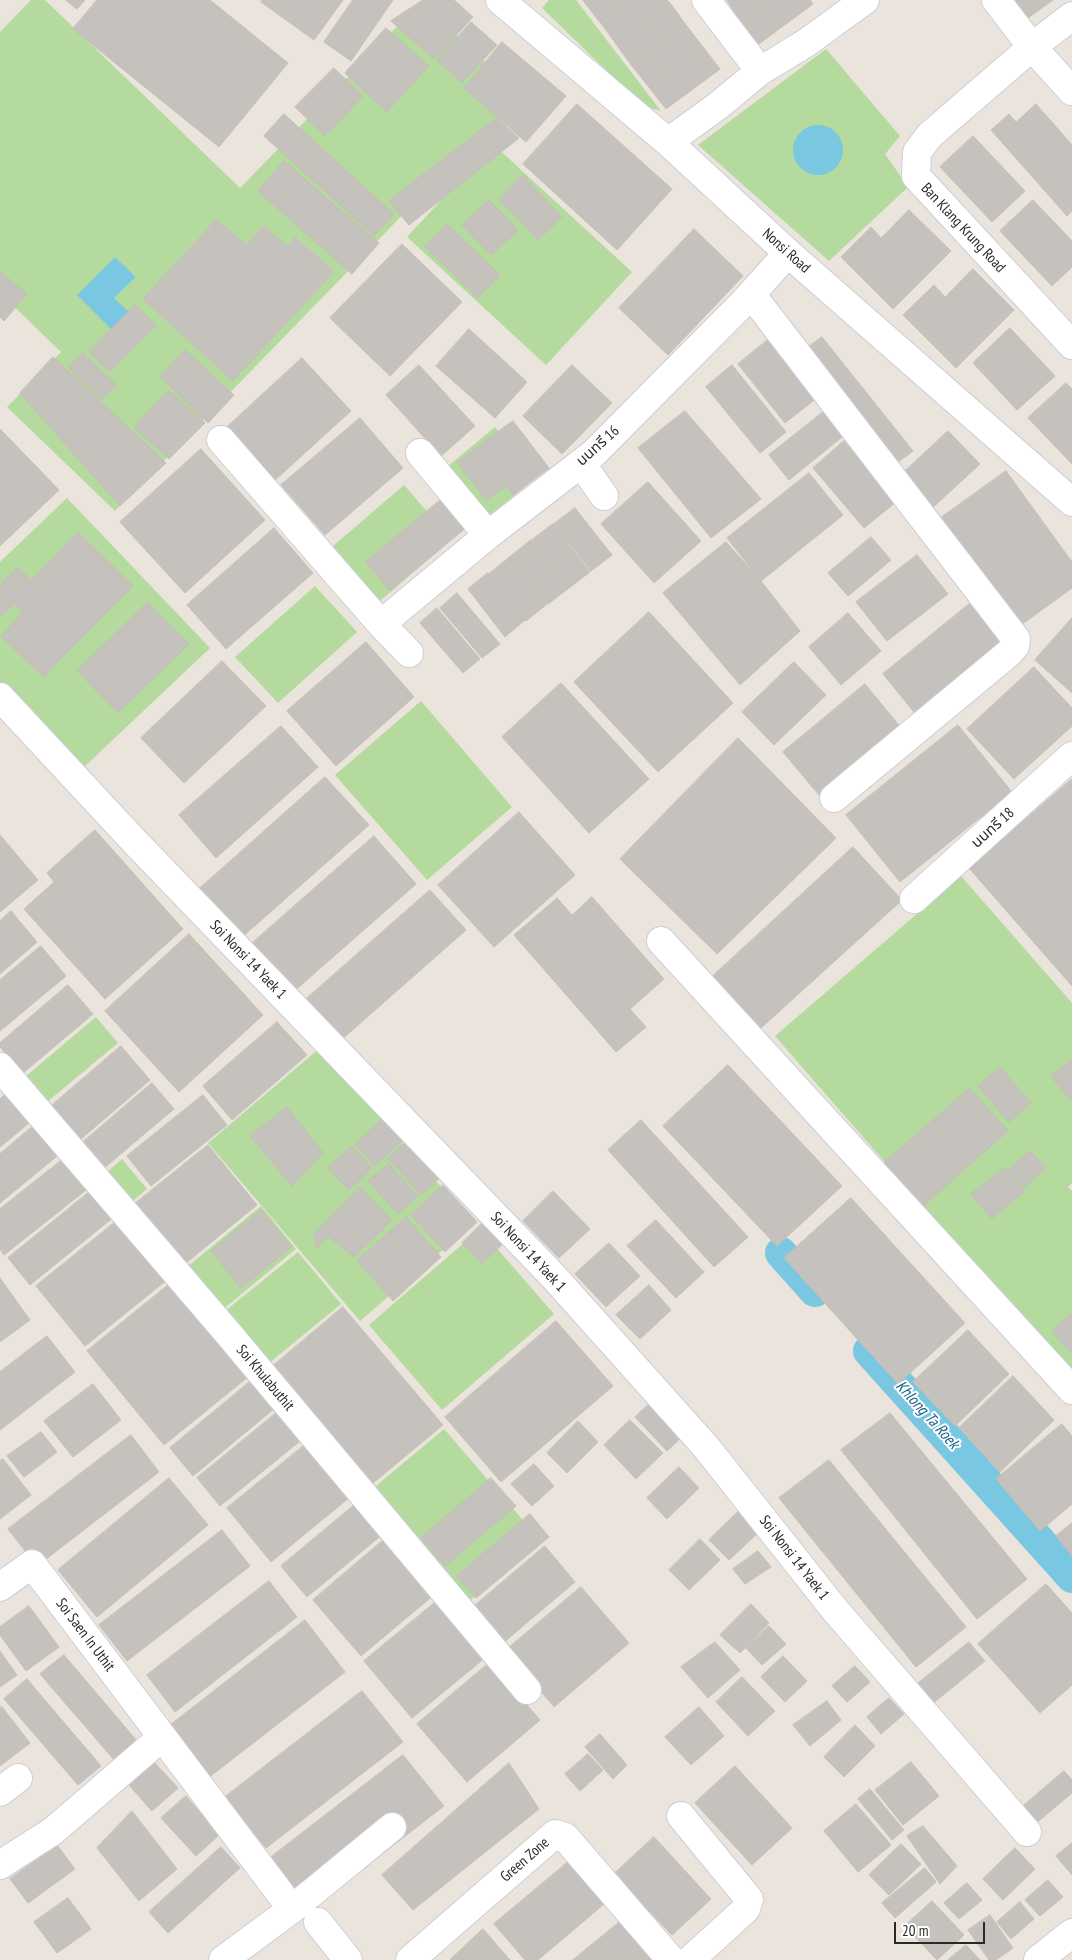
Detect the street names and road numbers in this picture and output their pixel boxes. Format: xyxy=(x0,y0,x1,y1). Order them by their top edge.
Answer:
street label: Ban Klang Krung Road xyxy=(917,180,1009,276)
street label: Nonsi Road xyxy=(758,225,814,277)
street label: นนทรี 16 xyxy=(573,422,623,470)
street label: นนทรี 18 xyxy=(968,804,1018,852)
street label: Soi Nonsi 14 Yaek 1 xyxy=(206,917,290,1003)
street label: Soi Nonsi 14 Yaek 1 xyxy=(486,1208,570,1296)
street label: Soi Khulabuthit xyxy=(232,1341,298,1415)
street label: Soi Nonsi 14 Yaek 1 xyxy=(755,1512,833,1604)
street label: Soi Saen In Uthit xyxy=(52,1595,118,1675)
street label: Green Zone xyxy=(497,1834,553,1886)

